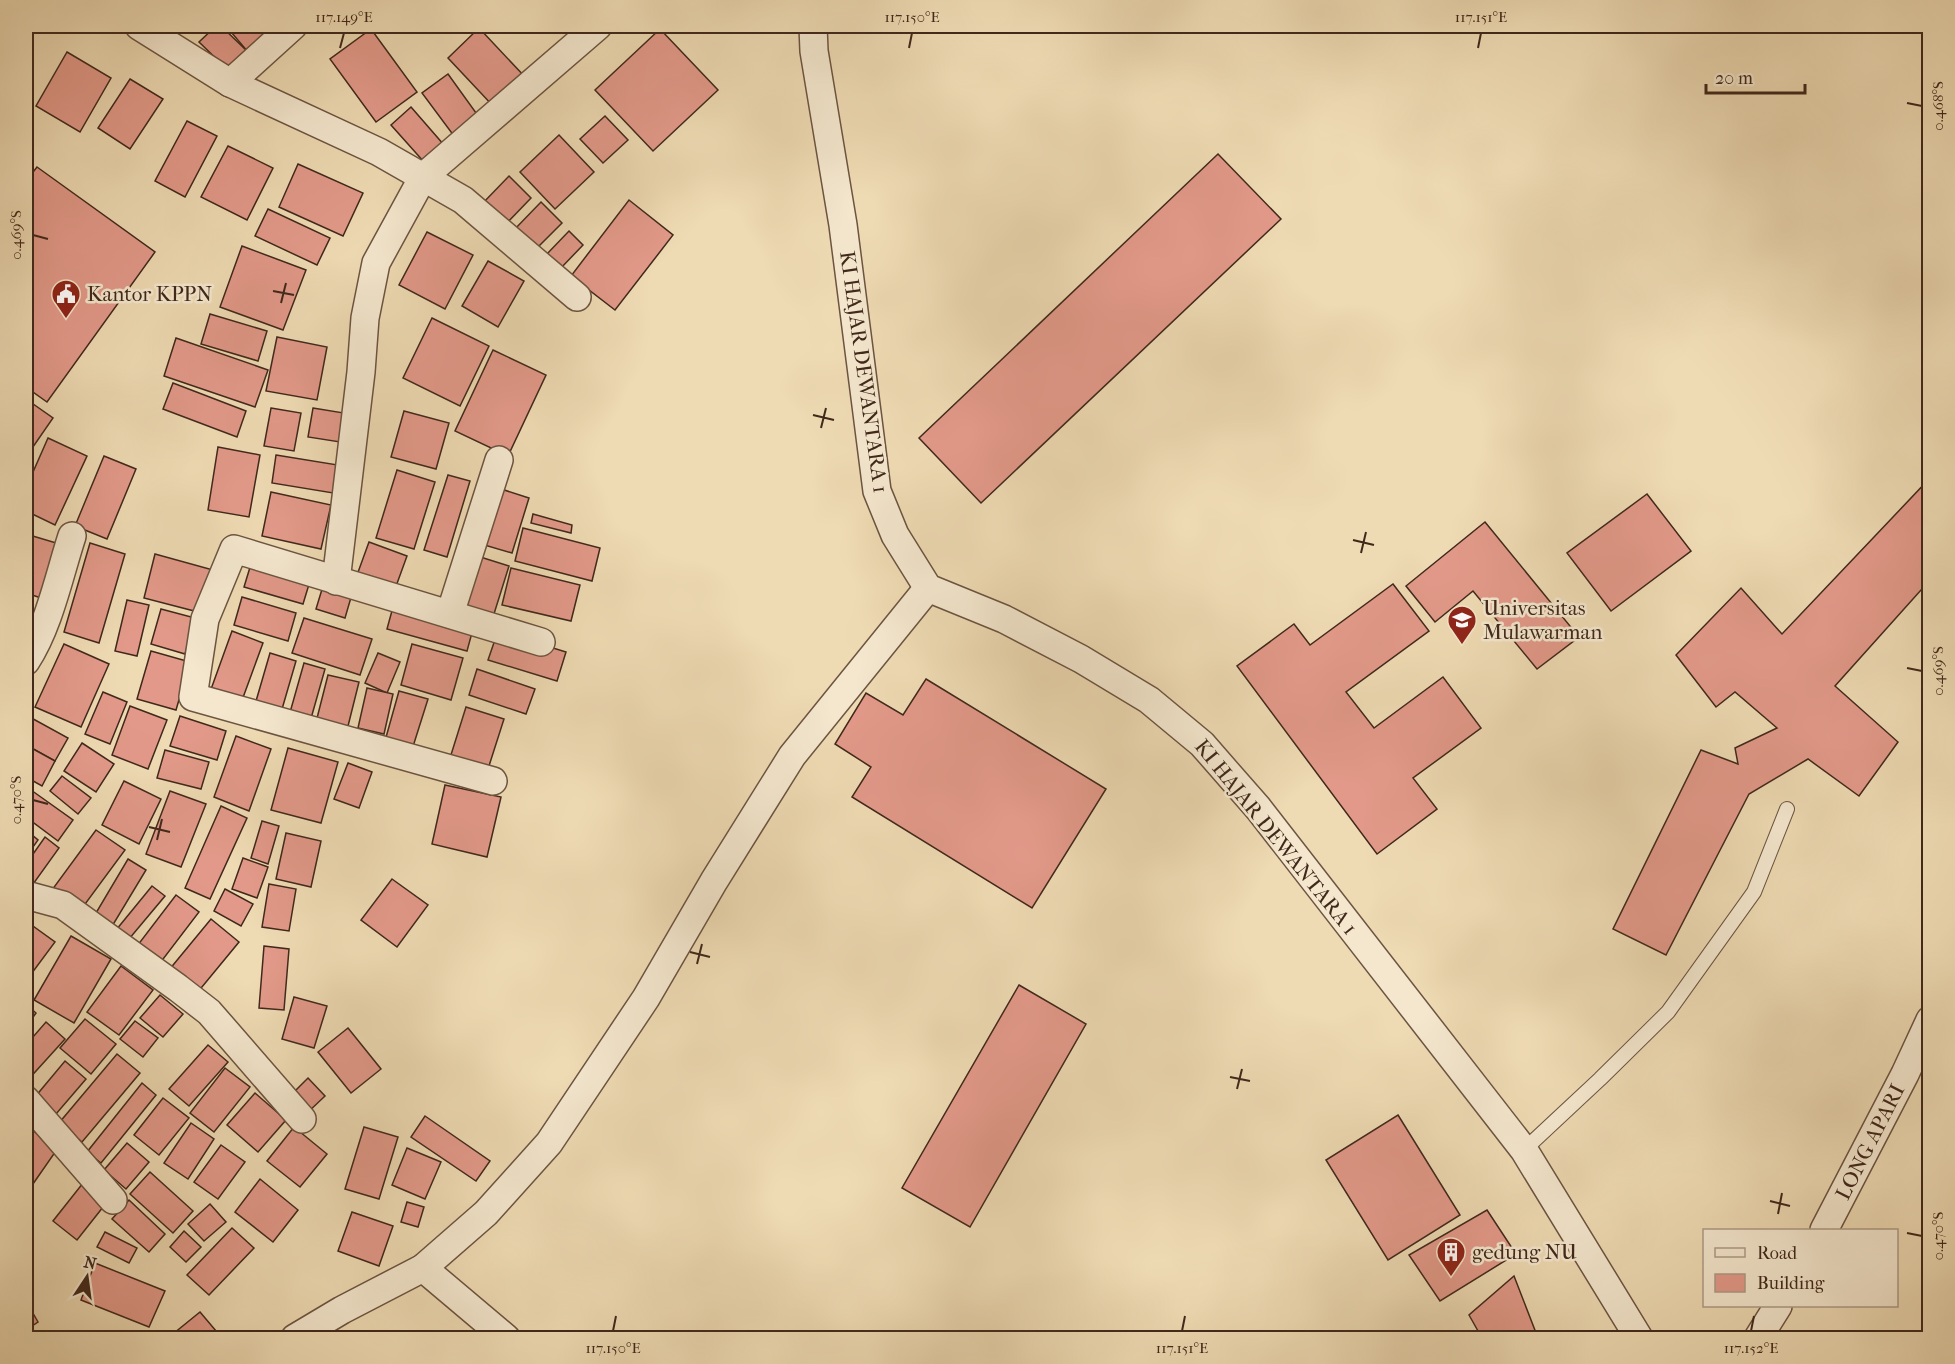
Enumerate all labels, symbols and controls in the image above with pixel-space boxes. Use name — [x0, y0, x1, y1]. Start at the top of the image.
text: 117.149°E — [315, 8, 373, 26]
text: 117.150°E — [884, 8, 940, 26]
text: 117.151°E — [1455, 8, 1507, 26]
scale bar — [1706, 57, 1805, 95]
text: 20 m — [1715, 68, 1753, 89]
text: 0.468°S — [1929, 81, 1947, 131]
text: 0.469°S — [7, 210, 25, 260]
street label: KI HAJAR DEWANTARA 1 — [835, 249, 893, 495]
public building icon: Kantor KPPN — [50, 278, 82, 320]
place label: Kantor KPPN — [87, 282, 212, 306]
place label: Universitas Mulawarman — [1483, 596, 1602, 644]
school or university icon: Universitas Mulawarman — [1446, 604, 1478, 646]
text: 0.469°S — [1929, 646, 1947, 696]
street label: KI HAJAR DEWANTARA 1 — [1190, 735, 1362, 939]
text: 0.470°S — [7, 775, 25, 824]
street label: LONG APARI — [1831, 1080, 1909, 1204]
text: 0.470°S — [1929, 1211, 1947, 1260]
legend — [1703, 1229, 1898, 1307]
building icon: gedung NU — [1435, 1236, 1467, 1278]
place label: gedung NU — [1472, 1240, 1578, 1264]
text: Road — [1757, 1243, 1797, 1264]
north arrow — [57, 1247, 117, 1307]
text: N — [82, 1252, 99, 1274]
text: Building — [1757, 1273, 1825, 1294]
text: 117.150°E — [585, 1339, 641, 1357]
text: 117.151°E — [1156, 1339, 1208, 1357]
text: 117.152°E — [1724, 1339, 1778, 1357]

